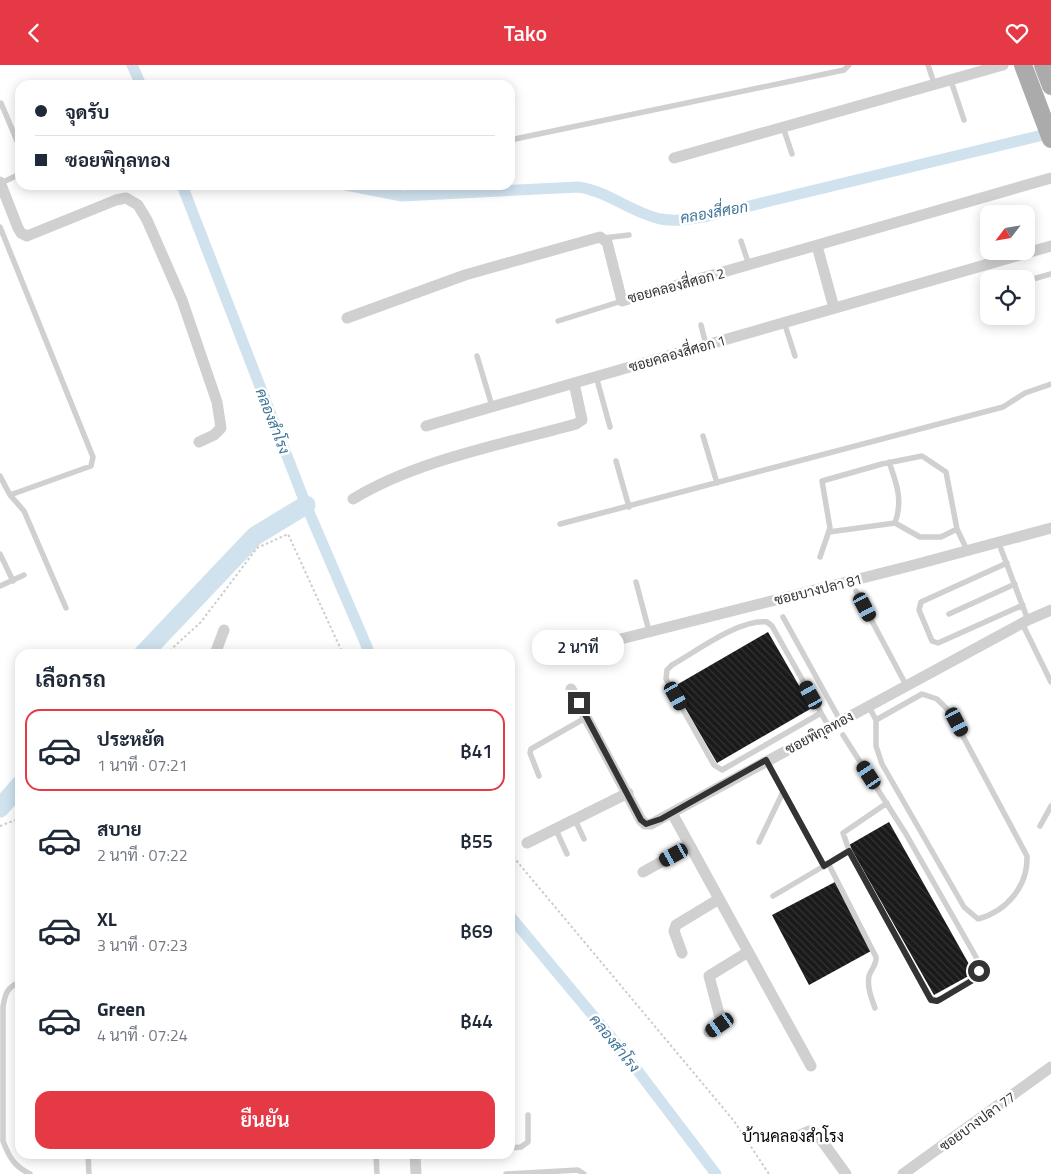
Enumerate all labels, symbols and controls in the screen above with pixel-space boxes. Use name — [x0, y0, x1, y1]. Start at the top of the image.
text: Tako — [504, 16, 547, 50]
icon: back — [20, 19, 48, 47]
icon: heart — [1003, 19, 1031, 47]
text: จุดรับ — [65, 97, 109, 126]
text: ซอยพิกุลทอง — [65, 145, 171, 174]
water label: คลองสี่ศอก — [678, 192, 750, 229]
north arrow — [980, 205, 1035, 260]
map controls — [980, 205, 1035, 325]
street label: ซอยคลองสี่ศอก 2 — [625, 261, 727, 308]
button: locate — [980, 270, 1035, 325]
street label: ซอยคลองสี่ศอก 1 — [626, 328, 728, 377]
water label: คลองสำโรง — [250, 385, 296, 458]
street label: ซอยบางปลา 81 — [772, 568, 864, 610]
car — [851, 590, 878, 624]
callout: 2 นาที — [533, 631, 625, 665]
text: 2 นาที — [557, 635, 599, 659]
text: เลือกรถ — [35, 662, 106, 696]
car — [797, 678, 824, 712]
car — [662, 679, 689, 713]
route end — [568, 692, 590, 714]
street label: ซอยพิกุลทอง — [781, 705, 857, 759]
car — [943, 705, 970, 739]
text: ประหยัด — [97, 724, 165, 753]
icon: car — [37, 728, 82, 773]
text: ฿41 — [460, 736, 493, 765]
text: 1 นาที · 07:21 — [97, 753, 188, 777]
car — [854, 758, 883, 792]
text: สบาย — [97, 814, 142, 843]
icon: car — [37, 818, 82, 863]
text: ฿55 — [460, 826, 493, 855]
car — [657, 841, 690, 869]
text: 2 นาที · 07:22 — [97, 843, 188, 867]
text: XL — [97, 904, 117, 933]
icon: car — [37, 908, 82, 953]
text: ฿69 — [460, 916, 493, 945]
text: 3 นาที · 07:23 — [97, 933, 188, 957]
route start — [968, 960, 990, 982]
text: Green — [97, 994, 146, 1023]
icon: car — [37, 998, 82, 1043]
text: ฿44 — [460, 1006, 493, 1035]
water label: คลองสำโรง — [584, 1009, 646, 1077]
car — [703, 1010, 736, 1040]
text: 4 นาที · 07:24 — [97, 1023, 188, 1047]
street label: ซอยบางปลา 77 — [934, 1086, 1020, 1156]
button: ยืนยัน — [35, 1091, 495, 1149]
district label: บ้านคลองสำโรง — [742, 1124, 844, 1148]

